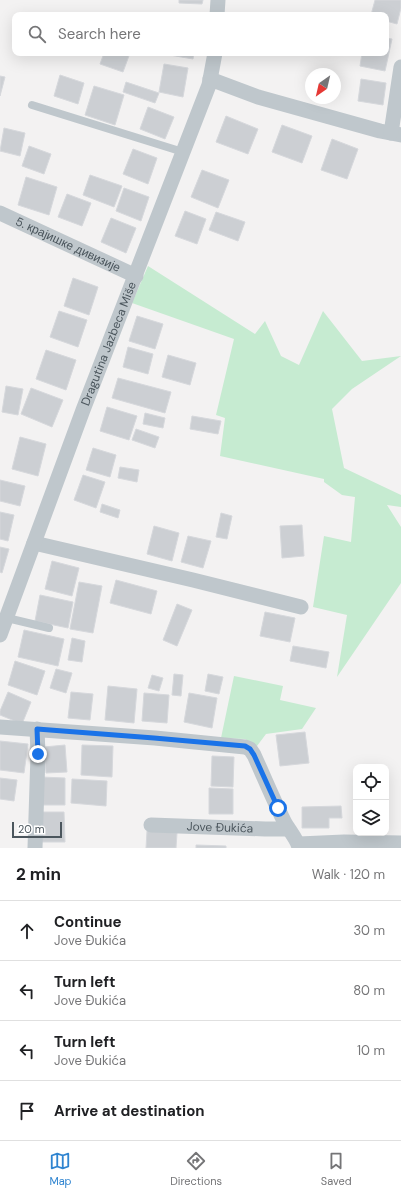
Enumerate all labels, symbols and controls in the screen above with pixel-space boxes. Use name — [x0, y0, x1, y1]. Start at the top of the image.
search box — [12, 12, 389, 56]
icon: search — [26, 23, 48, 45]
text: Search here — [58, 24, 141, 44]
north arrow — [305, 68, 341, 104]
street label: 5. крајишке дивизије — [13, 213, 124, 276]
street label: Dragutina Jazbeca Miše — [77, 279, 140, 408]
route end — [29, 745, 47, 763]
map controls — [353, 764, 389, 836]
button: locate — [353, 764, 389, 800]
route start — [269, 799, 287, 817]
button: layers — [353, 800, 389, 836]
street label: Jove Đukića — [186, 818, 254, 837]
scale bar — [12, 820, 62, 839]
text: 20 m — [18, 822, 44, 836]
text: 2 min — [16, 863, 61, 885]
text: Walk · 120 m — [312, 866, 385, 883]
text: Continue — [54, 912, 122, 932]
icon: ahead — [16, 920, 38, 942]
text: 30 m — [353, 922, 385, 939]
text: Jove Đukića — [54, 932, 126, 949]
text: Turn left — [54, 972, 115, 992]
icon: left — [16, 980, 38, 1002]
text: 80 m — [353, 982, 385, 999]
text: Jove Đukića — [54, 992, 126, 1009]
text: Turn left — [54, 1032, 115, 1052]
icon: left — [16, 1040, 38, 1062]
text: 10 m — [357, 1042, 385, 1059]
text: Jove Đukića — [54, 1052, 126, 1069]
icon: arrive — [16, 1100, 38, 1122]
text: Arrive at destination — [54, 1101, 205, 1121]
tab: Map — [49, 1150, 72, 1188]
tab: Directions — [170, 1150, 222, 1188]
tab: Saved — [321, 1150, 352, 1188]

